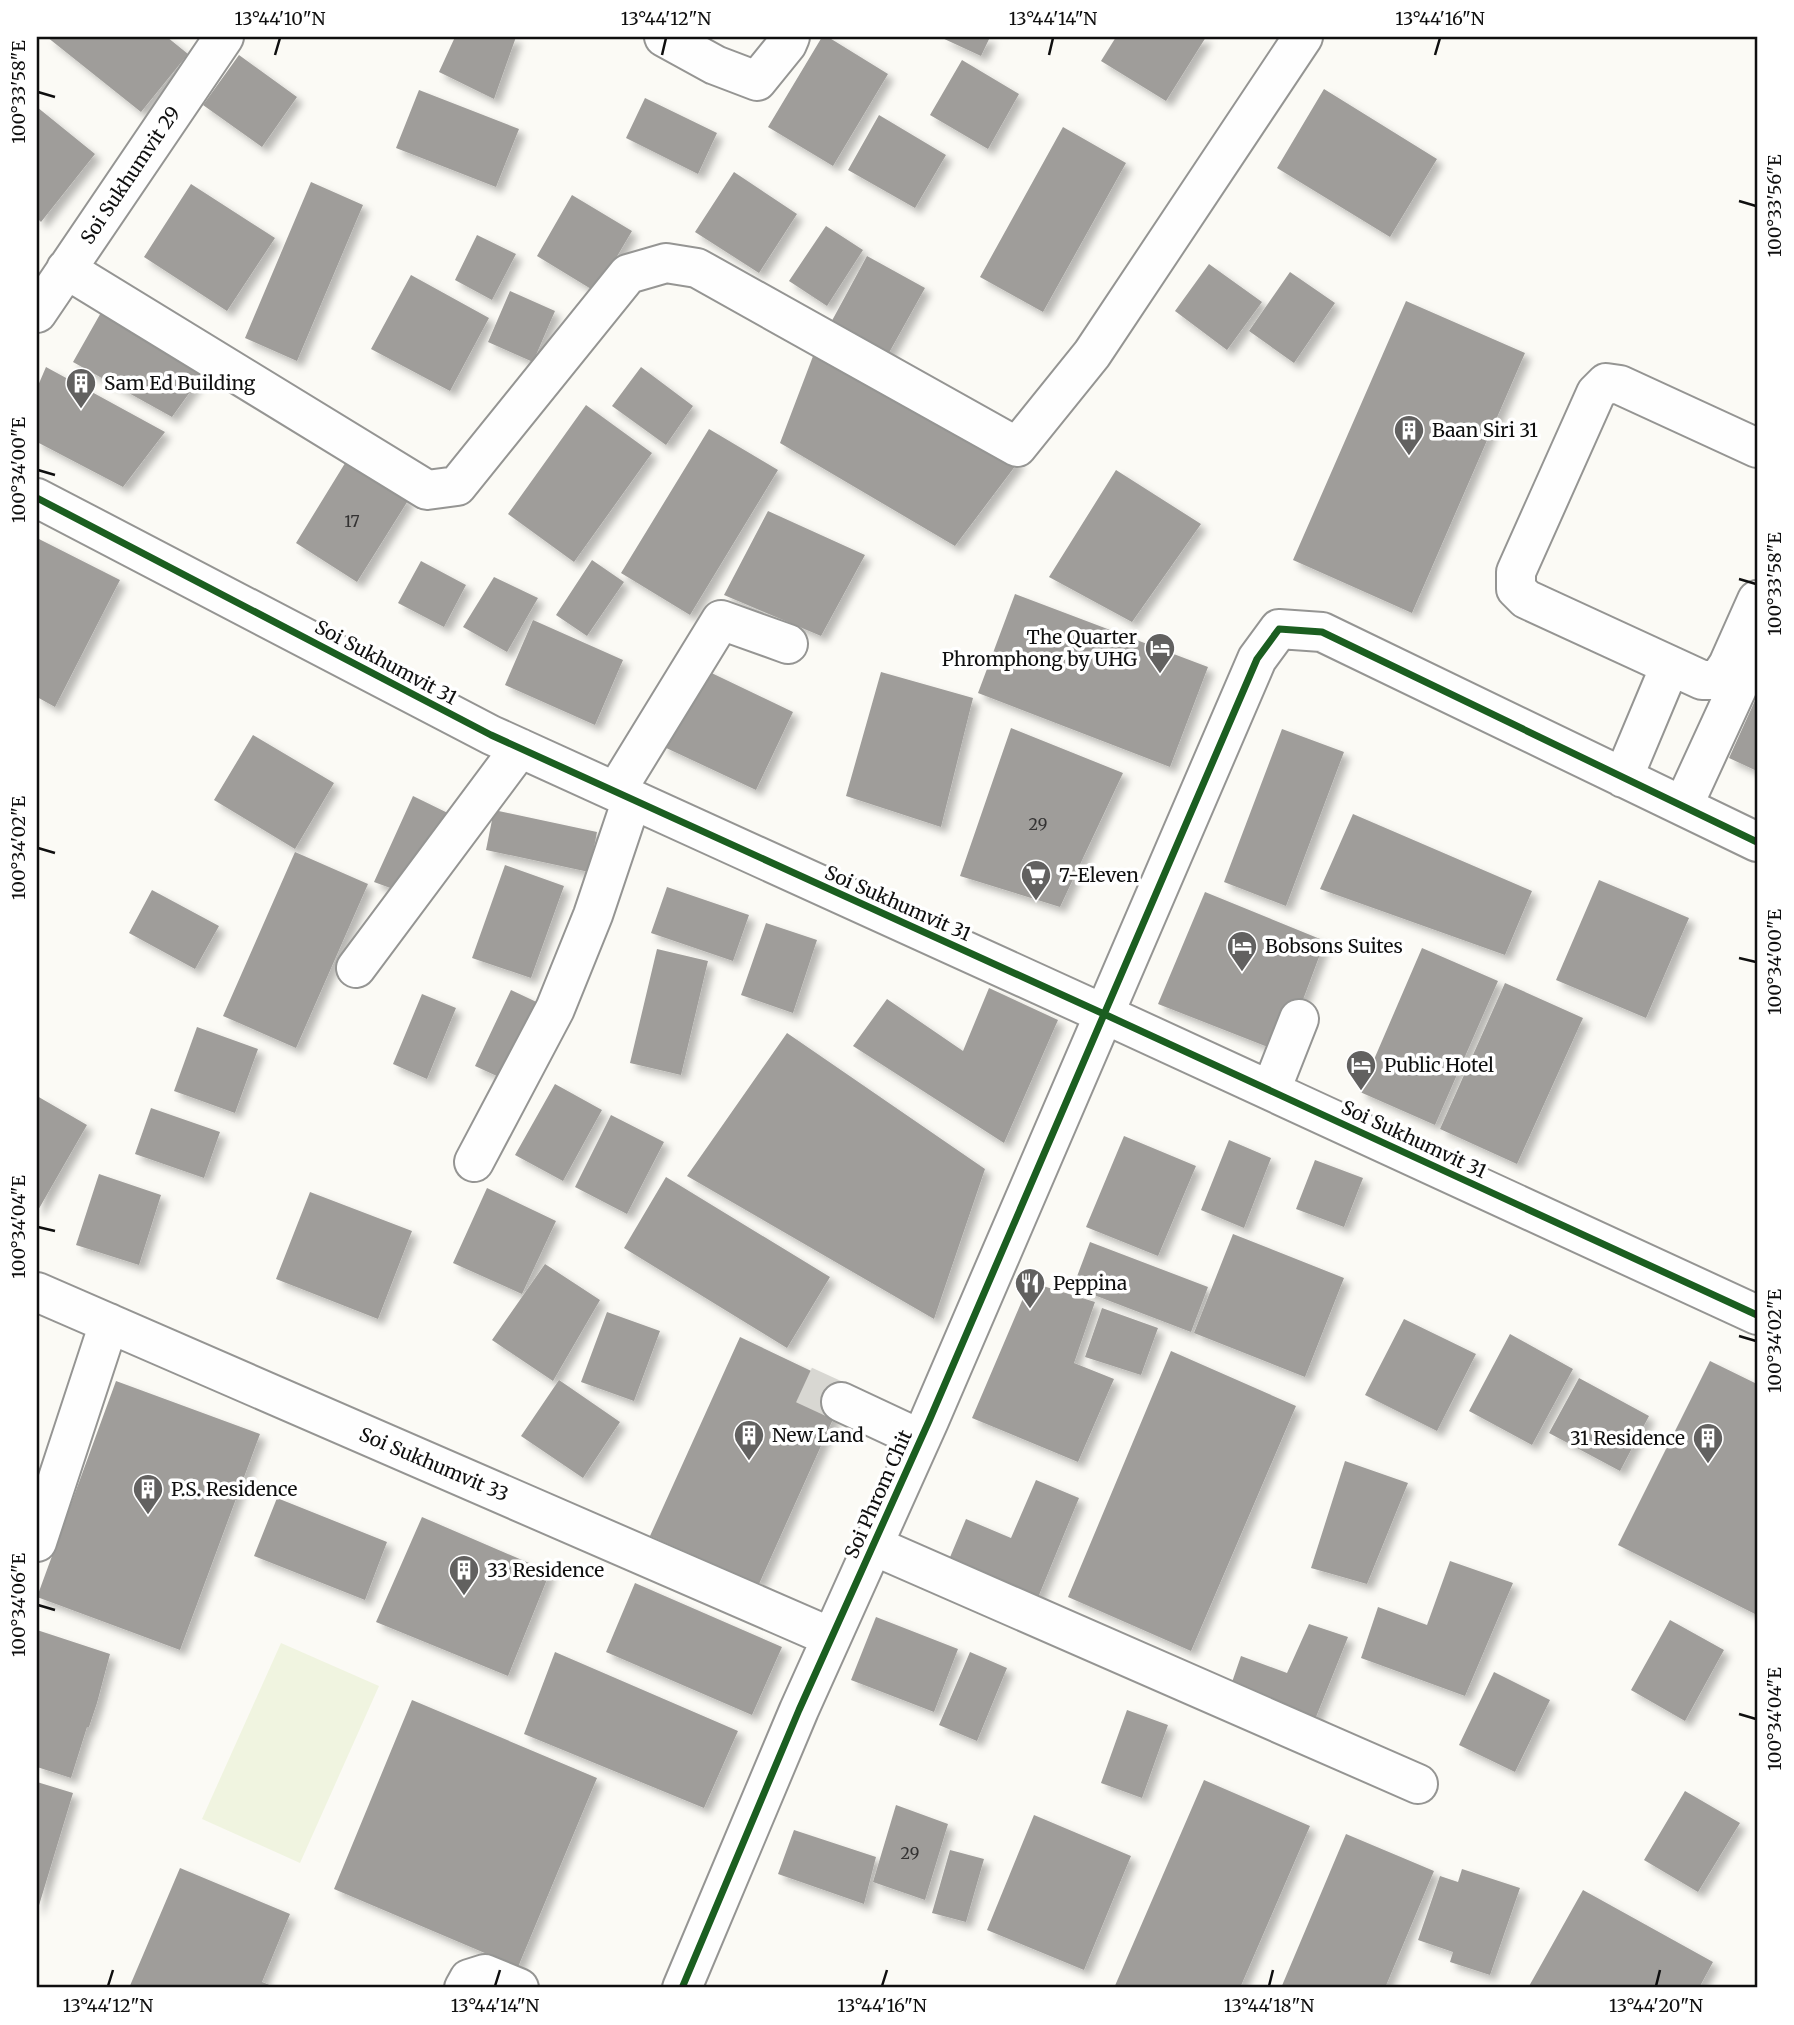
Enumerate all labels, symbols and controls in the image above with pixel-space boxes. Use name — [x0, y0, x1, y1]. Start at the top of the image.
text: 13°44'10"N — [235, 7, 326, 30]
text: 13°44'12"N — [621, 7, 711, 30]
text: 13°44'14"N — [1009, 7, 1097, 30]
text: 13°44'16"N — [1395, 7, 1485, 30]
text: 100°33'58"E — [7, 40, 30, 144]
street label: Soi Sukhumvit 29 — [75, 101, 185, 249]
text: 100°33'56"E — [1763, 154, 1786, 257]
building icon: Sam Ed Building — [64, 366, 98, 410]
place label: Sam Ed Building — [104, 371, 256, 395]
building icon: Baan Siri 31 — [1392, 413, 1426, 457]
text: 100°34'00"E — [7, 416, 30, 523]
place label: Baan Siri 31 — [1432, 418, 1538, 442]
house number: 17 — [344, 511, 360, 531]
text: 100°33'58"E — [1763, 532, 1786, 636]
street label: Soi Sukhumvit 31 — [311, 614, 462, 710]
place label: The Quarter Phromphong by UHG — [942, 625, 1137, 671]
hotel icon: The Quarter Phromphong by UHG — [1143, 631, 1177, 675]
text: 100°34'02"E — [7, 795, 30, 900]
house number: 29 — [1029, 814, 1047, 834]
supermarket icon: 7-Eleven — [1019, 858, 1053, 902]
street label: Soi Sukhumvit 31 — [821, 860, 975, 946]
place label: 7-Eleven — [1059, 863, 1139, 887]
text: 100°34'00"E — [1763, 908, 1786, 1015]
hotel icon: Bobsons Suites — [1225, 929, 1259, 973]
place label: Bobsons Suites — [1265, 934, 1403, 958]
hotel icon: Public Hotel — [1344, 1048, 1378, 1092]
place label: Public Hotel — [1384, 1053, 1494, 1077]
street label: Soi Sukhumvit 31 — [1338, 1095, 1491, 1183]
text: 100°34'04"E — [7, 1175, 30, 1279]
restaurant icon: Peppina — [1013, 1266, 1047, 1310]
place label: Peppina — [1053, 1271, 1127, 1295]
text: 100°34'02"E — [1763, 1288, 1786, 1393]
building icon: New Land — [732, 1418, 766, 1462]
building icon: 31 Residence — [1691, 1421, 1725, 1465]
street label: Soi Sukhumvit 33 — [356, 1422, 512, 1506]
place label: New Land — [772, 1423, 864, 1447]
street label: Soi Phrom Chit — [839, 1425, 917, 1562]
place label: 31 Residence — [1570, 1426, 1685, 1450]
building icon: P.S. Residence — [131, 1472, 165, 1516]
place label: P.S. Residence — [171, 1477, 298, 1501]
text: 100°34'06"E — [7, 1552, 30, 1657]
building icon: 33 Residence — [447, 1553, 481, 1597]
place label: 33 Residence — [487, 1558, 604, 1582]
text: 100°34'04"E — [1763, 1667, 1786, 1771]
house number: 29 — [901, 1843, 919, 1863]
text: 13°44'12"N — [63, 1994, 153, 2017]
text: 13°44'14"N — [451, 1994, 539, 2017]
text: 13°44'16"N — [837, 1994, 927, 2017]
text: 13°44'18"N — [1224, 1994, 1314, 2017]
text: 13°44'20"N — [1609, 1994, 1703, 2017]

